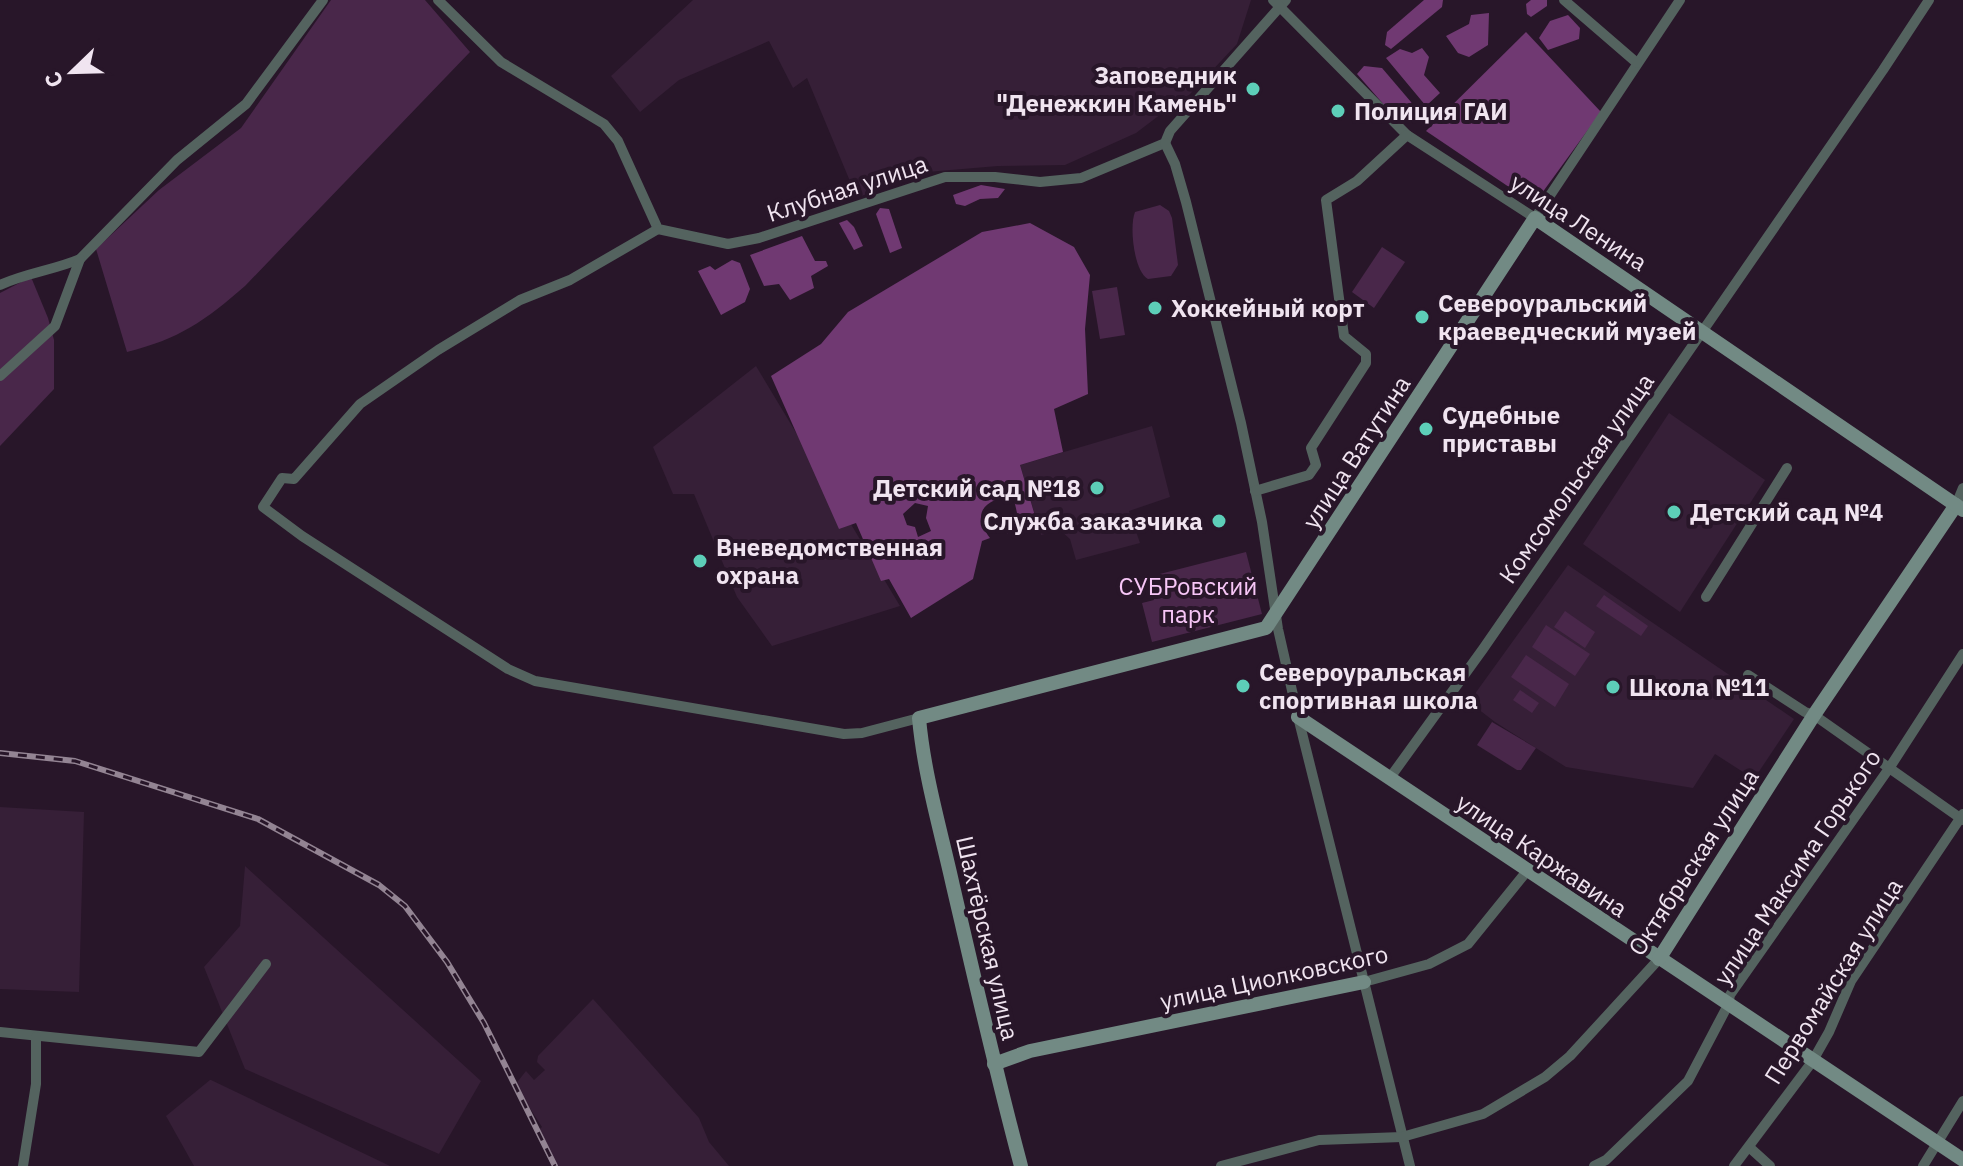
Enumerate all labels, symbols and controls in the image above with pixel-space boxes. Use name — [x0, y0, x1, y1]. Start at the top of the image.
north arrow — [32, 32, 112, 112]
place label: Заповедник "Денежкин Камень" — [996, 59, 1237, 119]
text: С — [37, 68, 69, 92]
marker: Заповедник "Денежкин Камень" — [1244, 80, 1262, 98]
place label: Полиция ГАИ — [1354, 95, 1508, 127]
marker: Полиция ГАИ — [1329, 102, 1347, 120]
street label: Клубная улица — [763, 147, 932, 229]
street label: улица Ленина — [1504, 166, 1654, 278]
place label: Североуральский краеведческий музей — [1438, 287, 1696, 347]
place label: Хоккейный корт — [1171, 292, 1365, 324]
marker: Хоккейный корт — [1146, 299, 1164, 317]
marker: Североуральский краеведческий музей — [1413, 308, 1431, 326]
street label: Комсомольская улица — [1491, 366, 1661, 589]
street label: улица Ватутина — [1295, 369, 1418, 535]
place label: Судебные приставы — [1442, 399, 1560, 459]
marker: Судебные приставы — [1417, 420, 1435, 438]
place label: Детский сад №18 — [873, 472, 1081, 504]
marker: Детский сад №18 — [1088, 479, 1106, 497]
place label: Детский сад №4 — [1690, 496, 1884, 528]
marker: Детский сад №4 — [1665, 503, 1683, 521]
place label: Служба заказчика — [983, 505, 1203, 537]
marker: Служба заказчика — [1210, 512, 1228, 530]
place label: Вневедомственная охрана — [716, 531, 943, 591]
marker: Вневедомственная охрана — [691, 552, 709, 570]
park label: СУБРовский парк — [1119, 570, 1257, 630]
place label: Североуральская спортивная школа — [1259, 656, 1478, 716]
place label: Школа №11 — [1629, 671, 1769, 703]
marker: Североуральская спортивная школа — [1234, 677, 1252, 695]
marker: Школа №11 — [1604, 678, 1622, 696]
street label: улица Максима Горького — [1706, 743, 1888, 991]
street label: Октябрьская улица — [1621, 762, 1766, 962]
street label: улица Каржавина — [1450, 786, 1634, 924]
street label: Шахтёрская улица — [949, 833, 1027, 1044]
street label: Первомайская улица — [1757, 872, 1909, 1090]
street label: улица Циолковского — [1157, 937, 1391, 1017]

